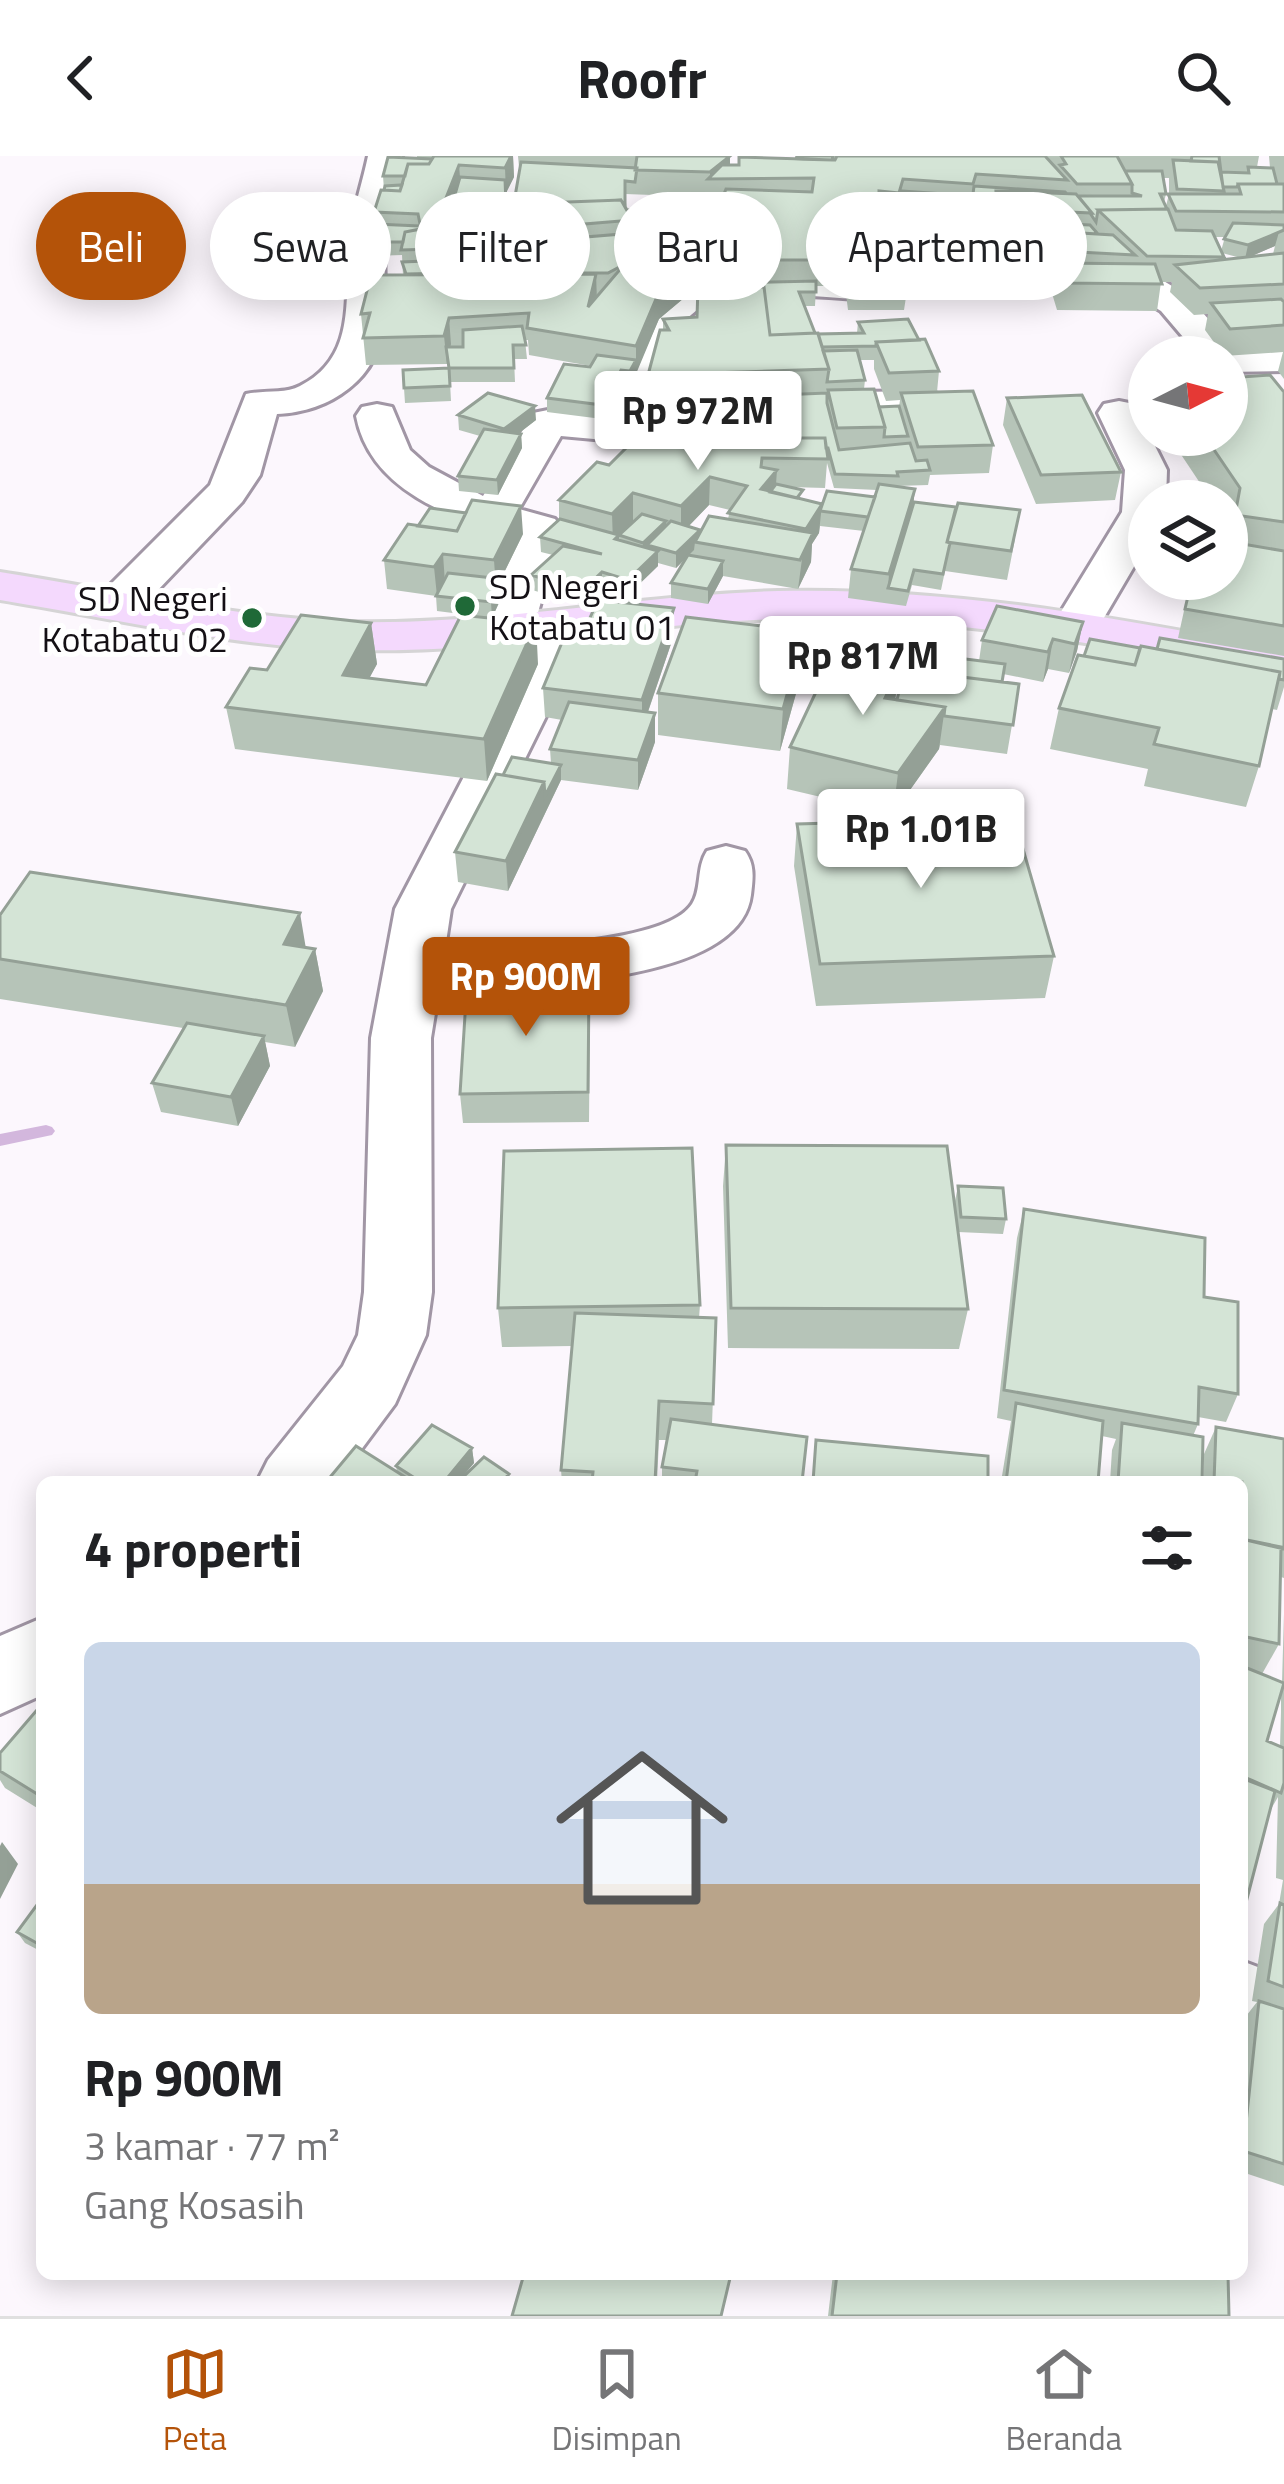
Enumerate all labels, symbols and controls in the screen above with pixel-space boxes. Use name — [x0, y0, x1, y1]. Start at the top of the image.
text: Roofr — [577, 37, 707, 119]
icon: back — [48, 45, 114, 111]
icon: search — [1170, 45, 1236, 111]
chip: Beli — [36, 192, 186, 300]
chip: Sewa — [210, 192, 391, 300]
chip: Filter — [415, 192, 590, 300]
chip: Baru — [614, 192, 782, 300]
chip: Apartemen — [806, 192, 1087, 300]
north arrow — [1128, 336, 1248, 456]
map controls — [1128, 336, 1248, 600]
pin: Rp 972M — [587, 371, 809, 473]
text: Rp 972M — [622, 380, 774, 439]
button: layers — [1128, 480, 1248, 600]
place label: SD Negeri Kotabatu 01 — [489, 558, 675, 654]
place label: SD Negeri Kotabatu 02 — [42, 570, 228, 666]
marker: SD Negeri Kotabatu 01 — [452, 593, 478, 619]
marker: SD Negeri Kotabatu 02 — [239, 605, 265, 631]
pin: Rp 817M — [752, 616, 974, 718]
text: Rp 817M — [787, 625, 939, 684]
pin: Rp 1.01B — [797, 789, 1045, 891]
text: Rp 1.01B — [844, 798, 998, 857]
pin: Rp 900M — [415, 937, 637, 1039]
text: Rp 900M — [450, 946, 602, 1005]
text: 4 properti — [84, 1509, 302, 1587]
icon: filters — [1134, 1515, 1200, 1581]
icon: home — [534, 1720, 750, 1936]
text: Rp 900M — [84, 2038, 284, 2116]
text: 3 kamar · 77 m² — [84, 2116, 340, 2175]
text: Gang Kosasih — [84, 2175, 305, 2234]
tab: Peta — [162, 2341, 228, 2463]
tab: Disimpan — [552, 2341, 682, 2463]
tab: Beranda — [1006, 2341, 1122, 2463]

